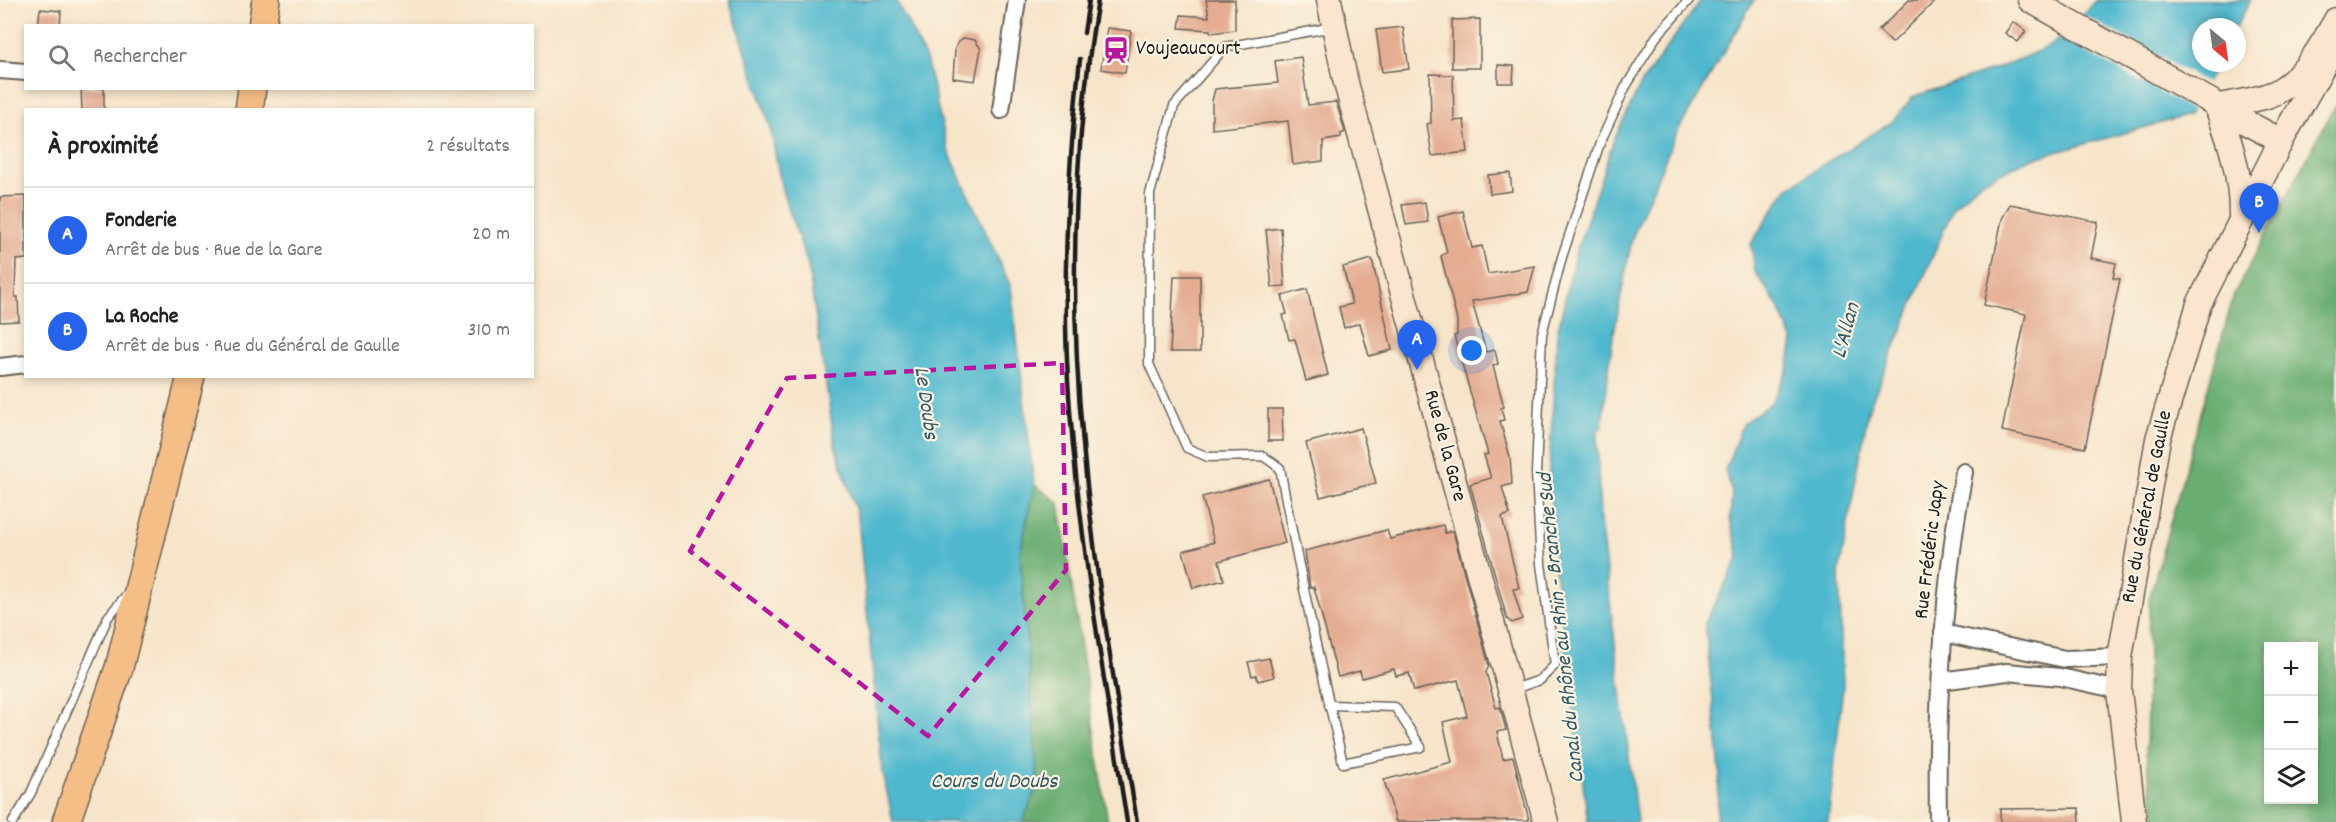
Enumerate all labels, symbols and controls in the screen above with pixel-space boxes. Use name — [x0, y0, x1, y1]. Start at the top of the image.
north arrow — [2192, 18, 2246, 72]
search box — [24, 24, 534, 90]
station icon: Voujeaucourt — [1101, 35, 1131, 65]
place label: Voujeaucourt — [1136, 35, 1241, 65]
icon: search — [45, 41, 78, 74]
text: Rechercher — [93, 42, 187, 73]
text: À proximité — [48, 129, 158, 166]
text: 2 résultats — [426, 133, 510, 161]
pin: B — [2240, 184, 2278, 233]
text: Fonderie — [105, 206, 177, 237]
text: A — [62, 221, 73, 249]
text: 20 m — [472, 221, 510, 249]
text: Arrêt de bus · Rue de la Gare — [105, 237, 322, 265]
water label: L'Allan — [1825, 299, 1869, 362]
text: La Roche — [105, 302, 178, 333]
text: B — [63, 317, 72, 345]
text: 310 m — [468, 317, 510, 345]
pin: A — [1398, 320, 1436, 370]
text: Arrêt de bus · Rue du Général de Gaulle — [105, 333, 400, 361]
your location — [1457, 336, 1486, 365]
water label: Le Doubs — [905, 365, 946, 442]
street label: Rue de la Gare — [1415, 387, 1473, 505]
street label: Rue du Général de Gaulle — [2115, 408, 2181, 606]
water label: Canal du Rhône au Rhin - Branche Sud — [1530, 469, 1594, 785]
street label: Rue Frédéric Japy — [1908, 479, 1954, 621]
map controls — [2264, 642, 2318, 804]
button: + — [2264, 642, 2318, 696]
button: − — [2264, 696, 2318, 750]
button: layers — [2264, 750, 2318, 804]
water label: Cours du Doubs — [931, 767, 1058, 798]

